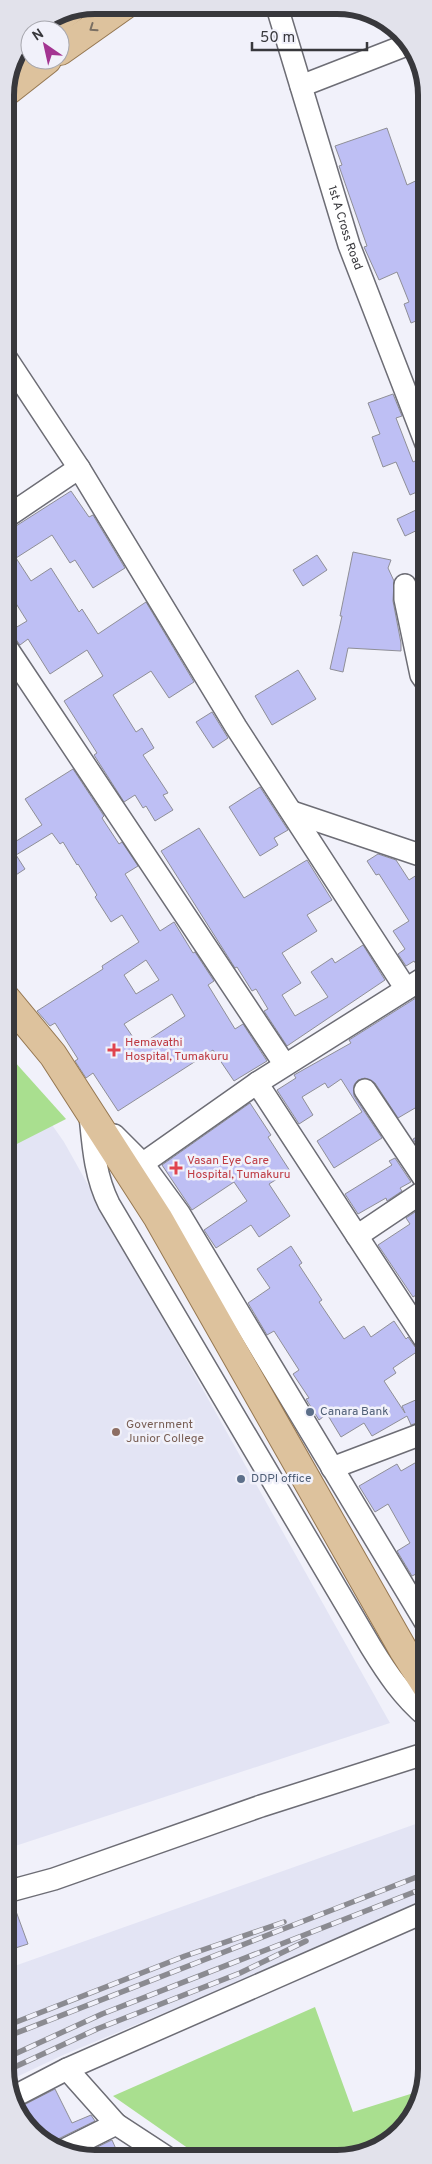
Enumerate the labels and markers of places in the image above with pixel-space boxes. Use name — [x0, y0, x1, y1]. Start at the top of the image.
place label: Hemavathi Hospital, Tumakuru — [125, 1035, 229, 1065]
marker: Hemavathi Hospital, Tumakuru — [107, 1043, 121, 1057]
place label: Vasan Eye Care Hospital, Tumakuru — [187, 1153, 291, 1183]
marker: Vasan Eye Care Hospital, Tumakuru — [169, 1161, 183, 1175]
place label: Canara Bank — [320, 1404, 389, 1420]
marker: Canara Bank — [304, 1406, 316, 1418]
place label: Government Junior College — [126, 1417, 204, 1447]
marker: Government Junior College — [110, 1426, 122, 1438]
place label: DDPI office — [251, 1471, 311, 1487]
marker: DDPI office — [235, 1473, 247, 1485]

